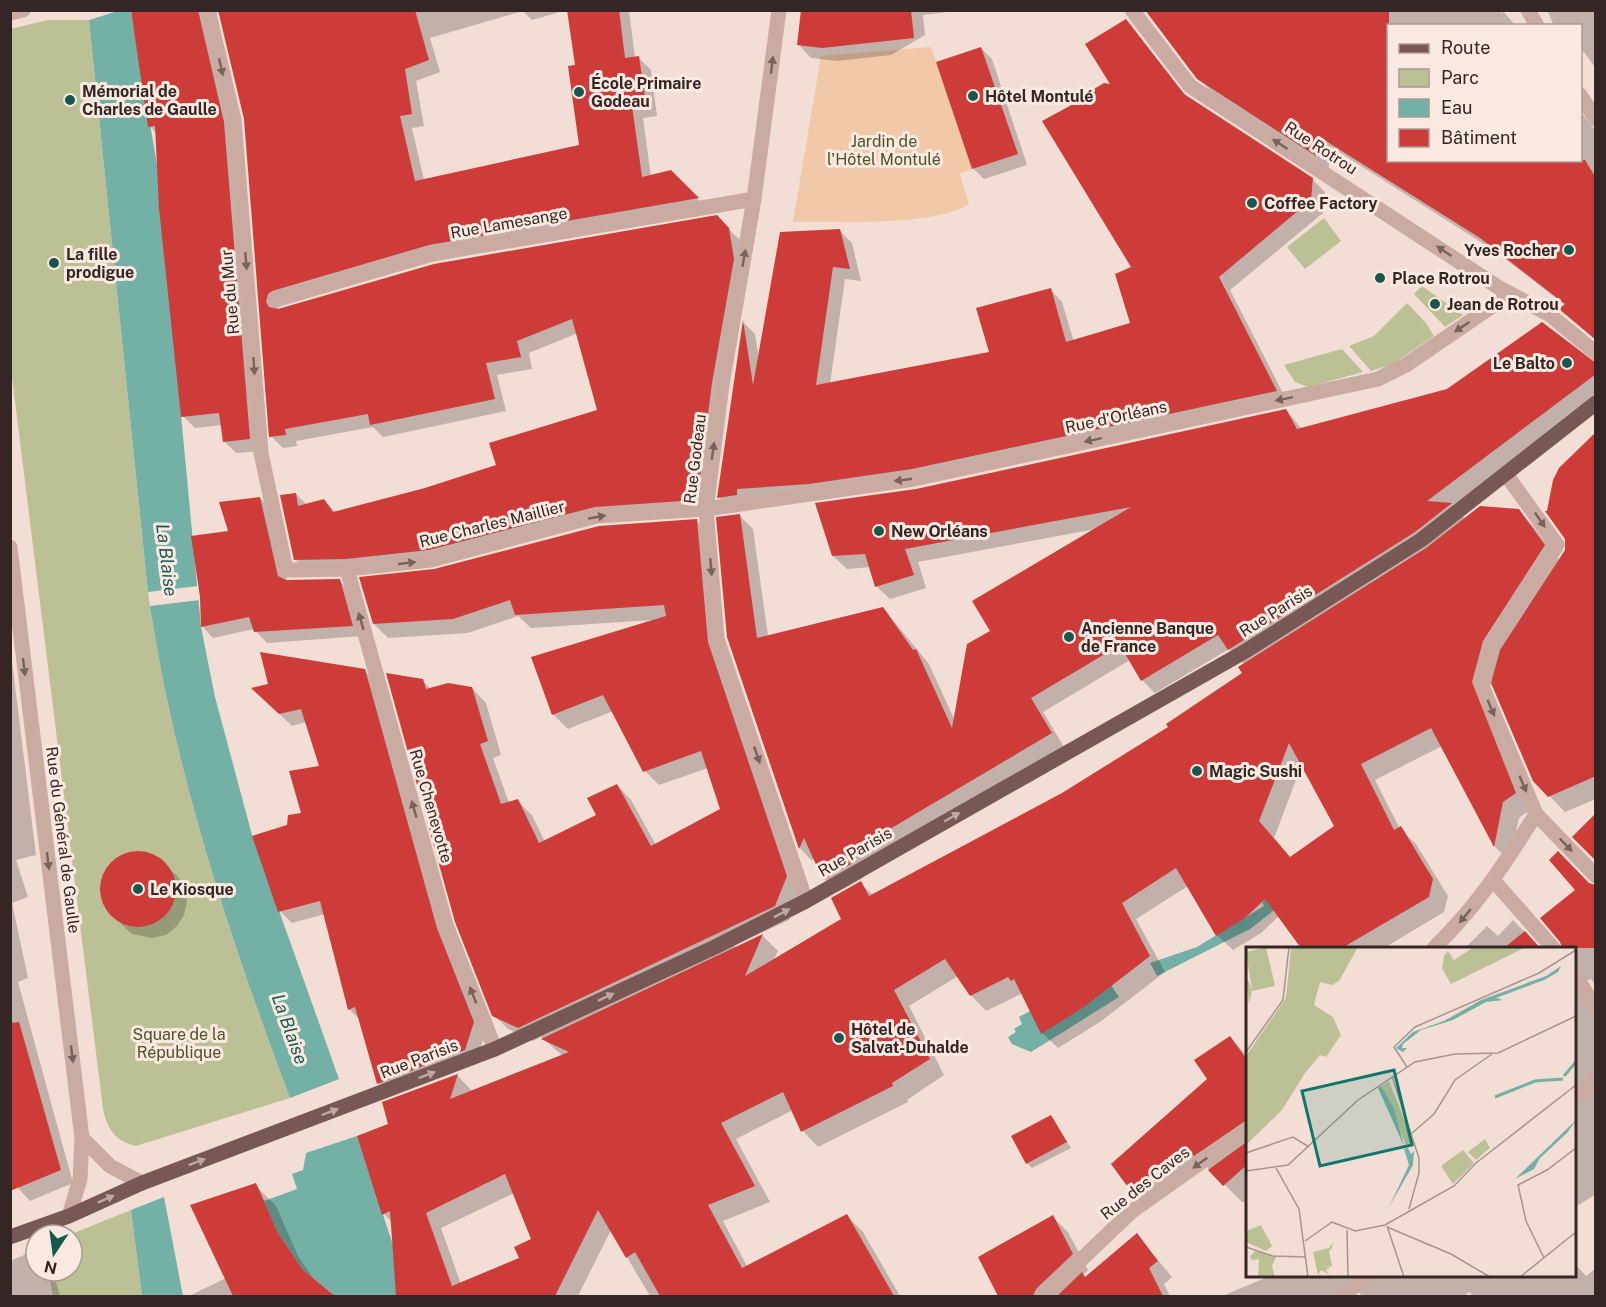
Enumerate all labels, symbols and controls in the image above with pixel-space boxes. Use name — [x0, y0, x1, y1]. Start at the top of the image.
legend — [1387, 24, 1582, 162]
text: Route — [1441, 37, 1490, 58]
one-way arrow — [767, 55, 776, 74]
one-way arrow — [217, 58, 227, 77]
text: Parc — [1441, 67, 1479, 88]
place label: École Primaire Godeau — [591, 73, 701, 111]
place label: Mémorial de Charles de Gaulle — [82, 82, 217, 119]
marker: École Primaire Godeau — [572, 85, 586, 99]
place label: Hôtel Montulé — [985, 87, 1094, 106]
marker: Hôtel Montulé — [966, 89, 980, 103]
marker: Mémorial de Charles de Gaulle — [63, 93, 77, 107]
text: Eau — [1441, 97, 1472, 118]
street label: Rue Rotrou — [1281, 118, 1361, 178]
text: Bâtiment — [1441, 127, 1517, 148]
park label: Jardin de l'Hôtel Montulé — [827, 132, 941, 169]
one-way arrow — [1272, 138, 1289, 149]
place label: Coffee Factory — [1264, 194, 1378, 213]
marker: Coffee Factory — [1245, 196, 1259, 210]
street label: Rue Lamesange — [449, 203, 569, 243]
place label: Yves Rocher — [1464, 241, 1557, 260]
marker: Yves Rocher — [1562, 243, 1576, 257]
place label: La fille prodigue — [66, 245, 134, 282]
one-way arrow — [1435, 245, 1452, 256]
one-way arrow — [740, 248, 749, 267]
street label: Rue du Mur — [217, 249, 243, 335]
one-way arrow — [241, 251, 251, 270]
marker: La fille prodigue — [47, 256, 61, 270]
place label: Place Rotrou — [1392, 269, 1490, 288]
marker: Place Rotrou — [1373, 271, 1387, 285]
place label: Jean de Rotrou — [1447, 295, 1559, 314]
marker: Jean de Rotrou — [1428, 297, 1442, 311]
one-way arrow — [1454, 321, 1470, 333]
place label: Le Balto — [1493, 354, 1555, 373]
one-way arrow — [250, 356, 259, 375]
marker: Le Balto — [1560, 356, 1574, 370]
one-way arrow — [1275, 395, 1293, 405]
street label: Rue d'Orléans — [1063, 397, 1169, 437]
street label: Rue Godeau — [680, 413, 710, 505]
one-way arrow — [1084, 436, 1103, 445]
one-way arrow — [709, 441, 718, 460]
one-way arrow — [893, 476, 912, 485]
street label: Rue Charles Maillier — [417, 497, 567, 551]
one-way arrow — [1534, 511, 1546, 527]
one-way arrow — [587, 513, 606, 522]
water label: La Blaise — [152, 522, 182, 598]
place label: New Orléans — [891, 522, 988, 541]
marker: New Orléans — [872, 524, 886, 538]
one-way arrow — [706, 557, 716, 576]
one-way arrow — [398, 558, 417, 568]
street label: Rue Parisis — [1236, 581, 1316, 641]
one-way arrow — [356, 612, 365, 630]
place label: Ancienne Banque de France — [1081, 619, 1214, 656]
marker: Ancienne Banque de France — [1062, 630, 1076, 644]
one-way arrow — [19, 658, 28, 677]
one-way arrow — [1486, 699, 1496, 717]
street label: Rue du Général de Gaulle — [42, 745, 84, 935]
one-way arrow — [752, 746, 762, 764]
street label: Rue Chenevotte — [406, 747, 456, 865]
place label: Magic Sushi — [1209, 762, 1302, 781]
marker: Magic Sushi — [1190, 764, 1204, 778]
one-way arrow — [1519, 775, 1528, 793]
one-way arrow — [408, 800, 418, 818]
one-way arrow — [944, 812, 961, 822]
street label: Rue Parisis — [815, 823, 895, 881]
one-way arrow — [1558, 837, 1572, 851]
one-way arrow — [43, 852, 52, 871]
place label: Le Kiosque — [150, 880, 234, 899]
marker: Le Kiosque — [131, 882, 145, 896]
one-way arrow — [774, 908, 791, 918]
one-way arrow — [1459, 908, 1472, 924]
inset map — [1246, 947, 1576, 1277]
one-way arrow — [468, 985, 478, 1003]
water label: La Blaise — [268, 991, 312, 1067]
one-way arrow — [598, 993, 615, 1002]
place label: Hôtel de Salvat-Duhalde — [851, 1020, 969, 1057]
park label: Square de la République — [132, 1025, 226, 1062]
marker: Hôtel de Salvat-Duhalde — [832, 1031, 846, 1045]
street label: Rue Parisis — [377, 1035, 461, 1083]
one-way arrow — [67, 1045, 76, 1064]
one-way arrow — [419, 1069, 437, 1079]
one-way arrow — [321, 1107, 339, 1117]
street label: Rue des Caves — [1097, 1142, 1193, 1224]
one-way arrow — [188, 1157, 206, 1167]
one-way arrow — [1192, 1157, 1208, 1169]
one-way arrow — [97, 1195, 114, 1204]
north arrow — [24, 1223, 84, 1283]
text: N — [43, 1256, 59, 1278]

